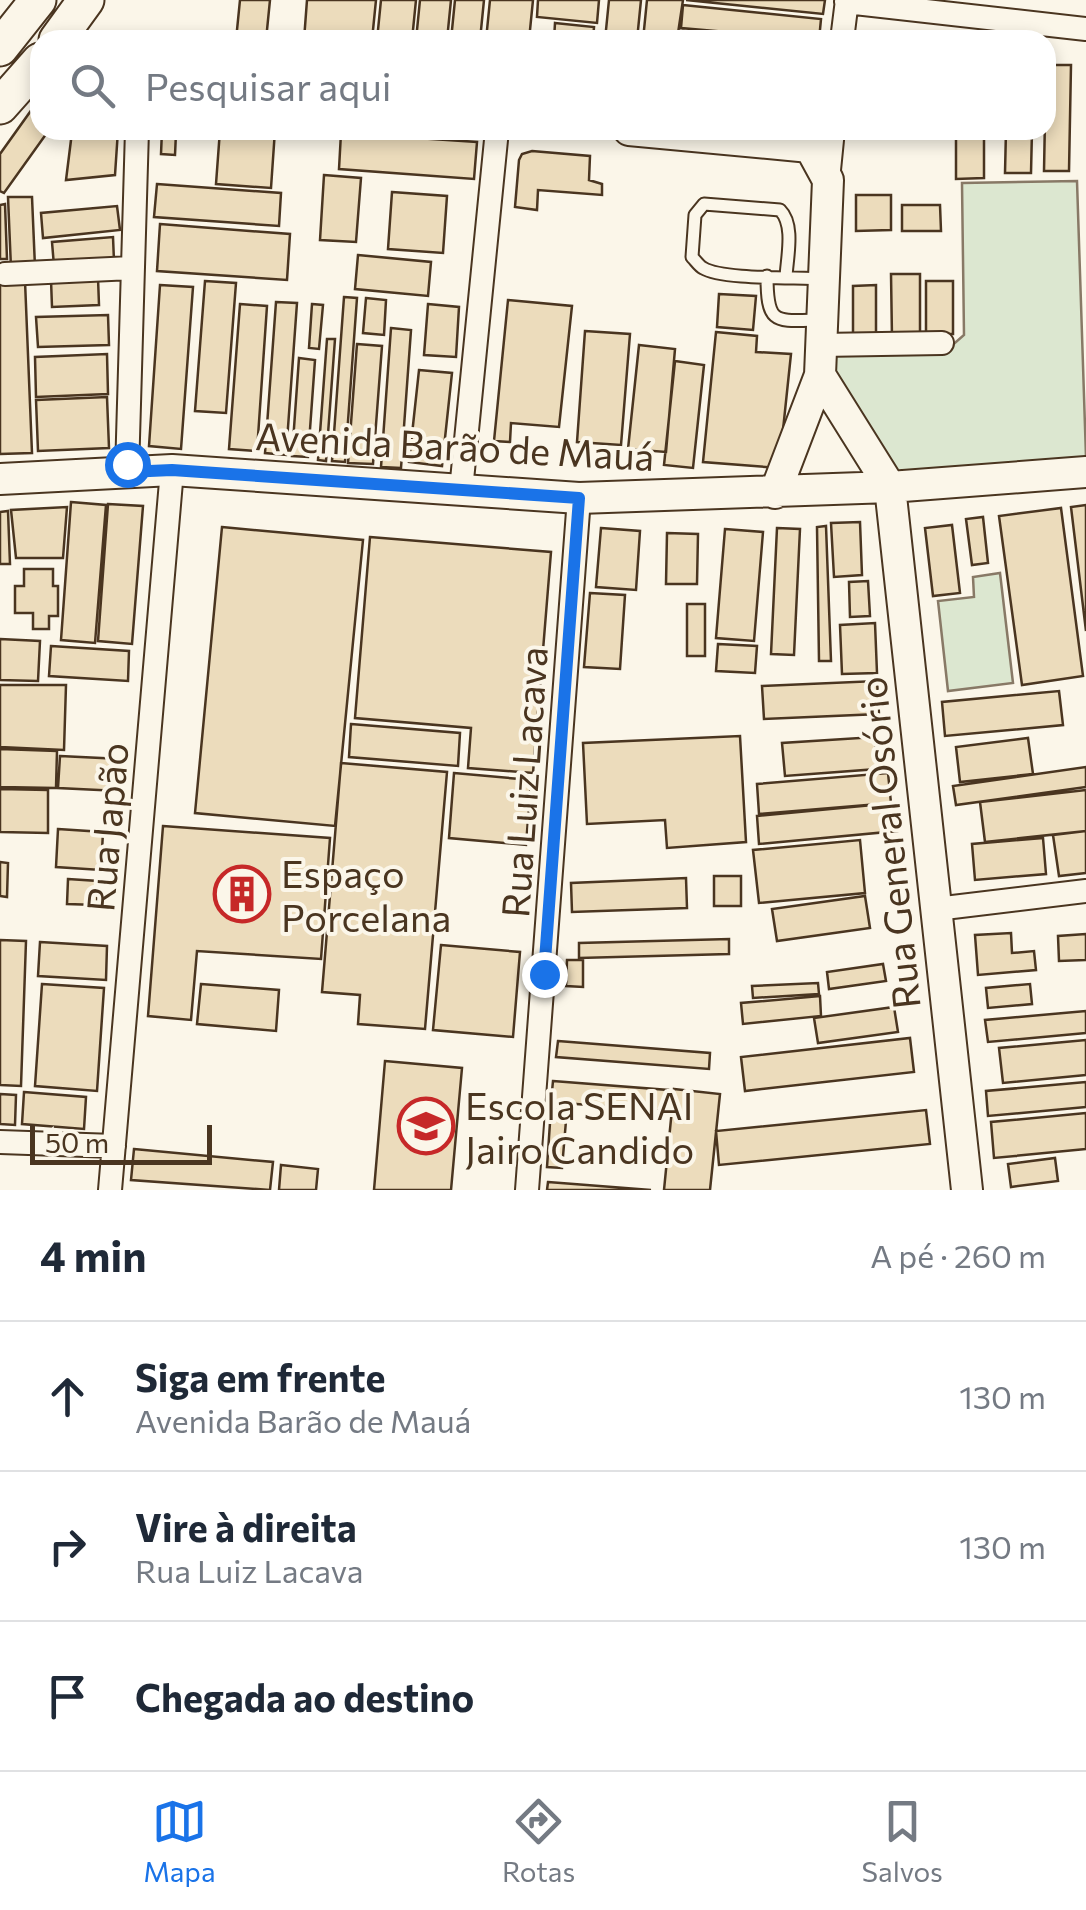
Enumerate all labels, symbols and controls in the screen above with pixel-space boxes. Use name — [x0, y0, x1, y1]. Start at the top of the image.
search box — [30, 30, 1056, 140]
icon: search — [65, 58, 120, 113]
text: Pesquisar aqui — [145, 62, 391, 109]
street label: Avenida Barão de Mauá — [254, 411, 656, 479]
route start — [105, 442, 151, 488]
street label: Rua Luiz Lacava — [490, 645, 556, 919]
street label: Rua General Osório — [847, 675, 929, 1011]
street label: Rua Japão — [75, 741, 137, 913]
place label: Espaço Porcelana — [281, 849, 451, 940]
building icon: Espaço Porcelana — [212, 864, 272, 924]
route end — [522, 952, 568, 998]
place label: Escola SENAI Jairo Candido — [465, 1081, 694, 1172]
school or university icon: Escola SENAI Jairo Candido — [396, 1096, 456, 1156]
scale bar — [30, 1120, 212, 1164]
text: 50 m — [45, 1125, 109, 1159]
text: 4 min — [40, 1229, 146, 1281]
text: A pé · 260 m — [870, 1235, 1046, 1275]
text: Siga em frente — [135, 1353, 385, 1400]
icon: ahead — [40, 1369, 95, 1424]
text: 130 m — [959, 1376, 1046, 1416]
text: Avenida Barão de Mauá — [135, 1400, 471, 1440]
text: Vire à direita — [135, 1503, 357, 1550]
icon: right — [40, 1519, 95, 1574]
text: 130 m — [959, 1526, 1046, 1566]
text: Rua Luiz Lacava — [135, 1550, 364, 1590]
icon: arrive — [40, 1669, 95, 1724]
text: Chegada ao destino — [135, 1673, 474, 1720]
tab: Mapa — [143, 1794, 216, 1888]
tab: Rotas — [502, 1794, 575, 1888]
tab: Salvos — [862, 1794, 943, 1888]

